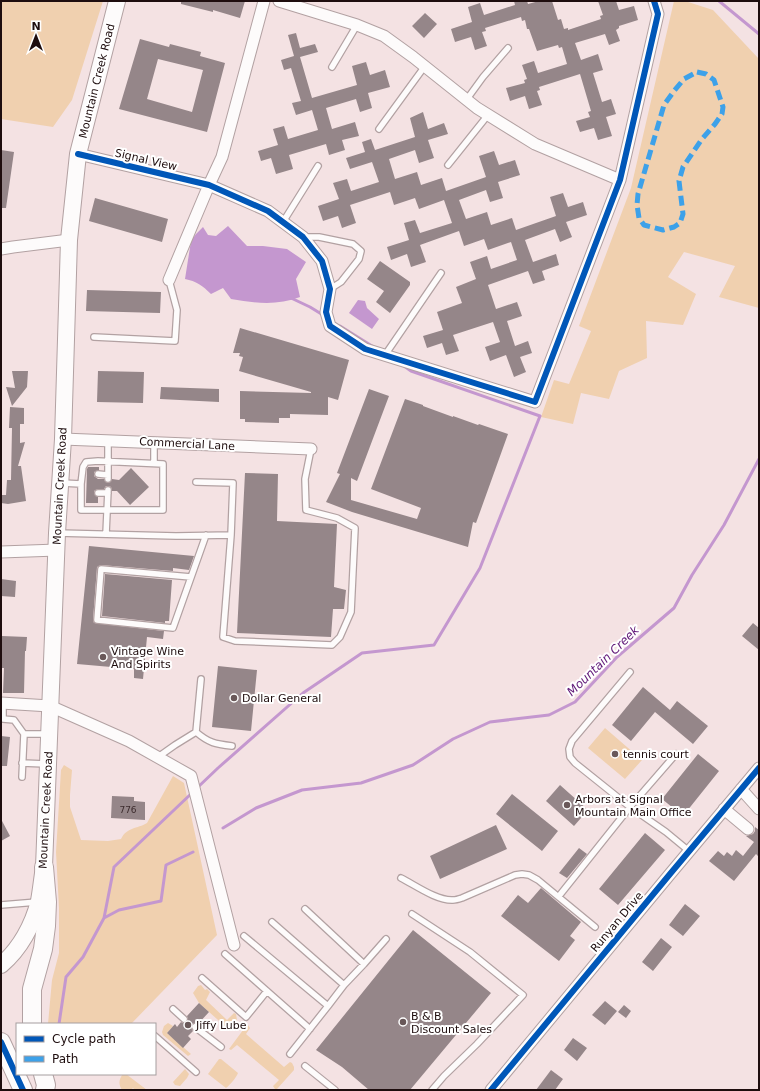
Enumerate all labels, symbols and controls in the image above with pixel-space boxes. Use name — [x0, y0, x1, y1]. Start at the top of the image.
north arrow — [16, 16, 56, 56]
text: N — [31, 20, 41, 33]
street label: Mountain Creek Road — [76, 22, 118, 140]
street label: Signal View — [114, 147, 178, 173]
street label: Mountain Creek Road — [50, 427, 70, 545]
street label: Commercial Lane — [139, 435, 235, 453]
water label: Mountain Creek — [564, 622, 643, 699]
place label: Vintage Wine And Spirits — [111, 645, 184, 671]
marker: Vintage Wine And Spirits — [98, 652, 108, 662]
place label: Dollar General — [242, 692, 321, 705]
marker: Dollar General — [229, 693, 239, 703]
place label: tennis court — [623, 748, 690, 761]
marker: tennis court — [610, 749, 620, 759]
street label: Mountain Creek Road — [36, 751, 56, 869]
place label: Arbors at Signal Mountain Main Office — [575, 793, 692, 819]
marker: Arbors at Signal Mountain Main Office — [562, 800, 572, 810]
house number: 776 — [119, 805, 137, 815]
street label: Runyan Drive — [588, 889, 646, 955]
place label: B & B Discount Sales — [411, 1010, 492, 1036]
marker: B & B Discount Sales — [398, 1017, 408, 1027]
place label: Jiffy Lube — [195, 1019, 247, 1032]
marker: Jiffy Lube — [183, 1020, 193, 1030]
legend — [16, 1023, 156, 1075]
text: Cycle path — [52, 1032, 116, 1046]
text: Path — [52, 1052, 78, 1066]

